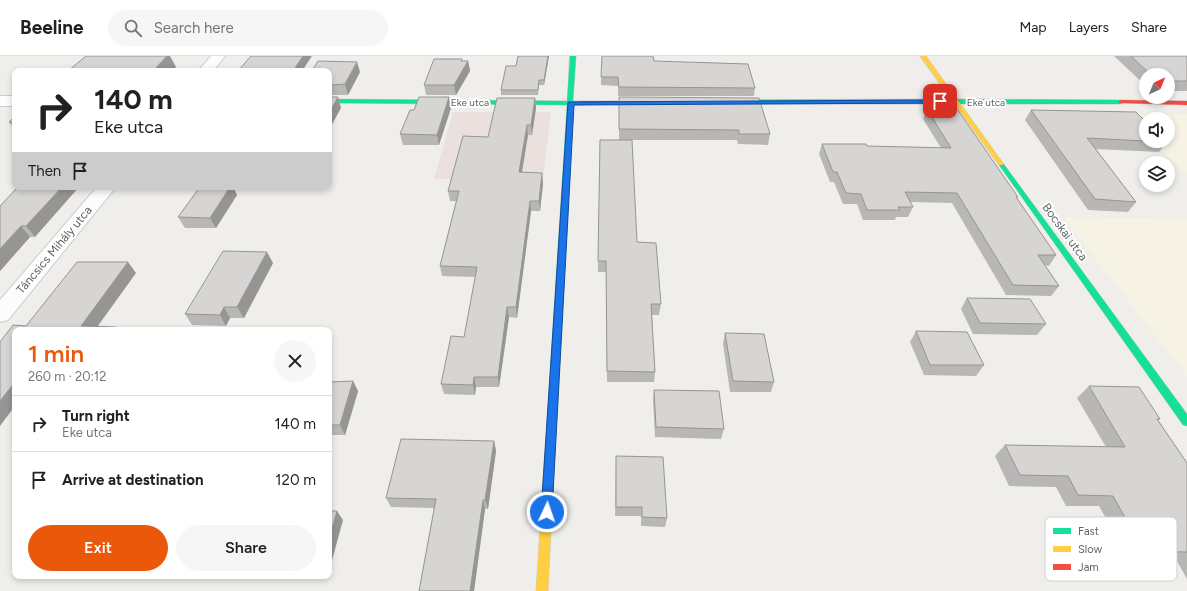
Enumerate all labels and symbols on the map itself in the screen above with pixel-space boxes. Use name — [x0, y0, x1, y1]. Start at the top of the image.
north arrow — [1139, 68, 1175, 104]
pin — [923, 84, 957, 118]
street label: Eke utca — [451, 96, 489, 109]
street label: Eke utca — [967, 96, 1005, 109]
street label: Bocskai utca — [1039, 200, 1091, 264]
street label: Táncsics Mihály utca — [13, 203, 95, 297]
position arrow — [526, 491, 568, 533]
legend — [1045, 517, 1177, 581]
text: Fast — [1078, 525, 1099, 538]
text: Slow — [1078, 543, 1102, 556]
text: Jam — [1078, 561, 1099, 574]

